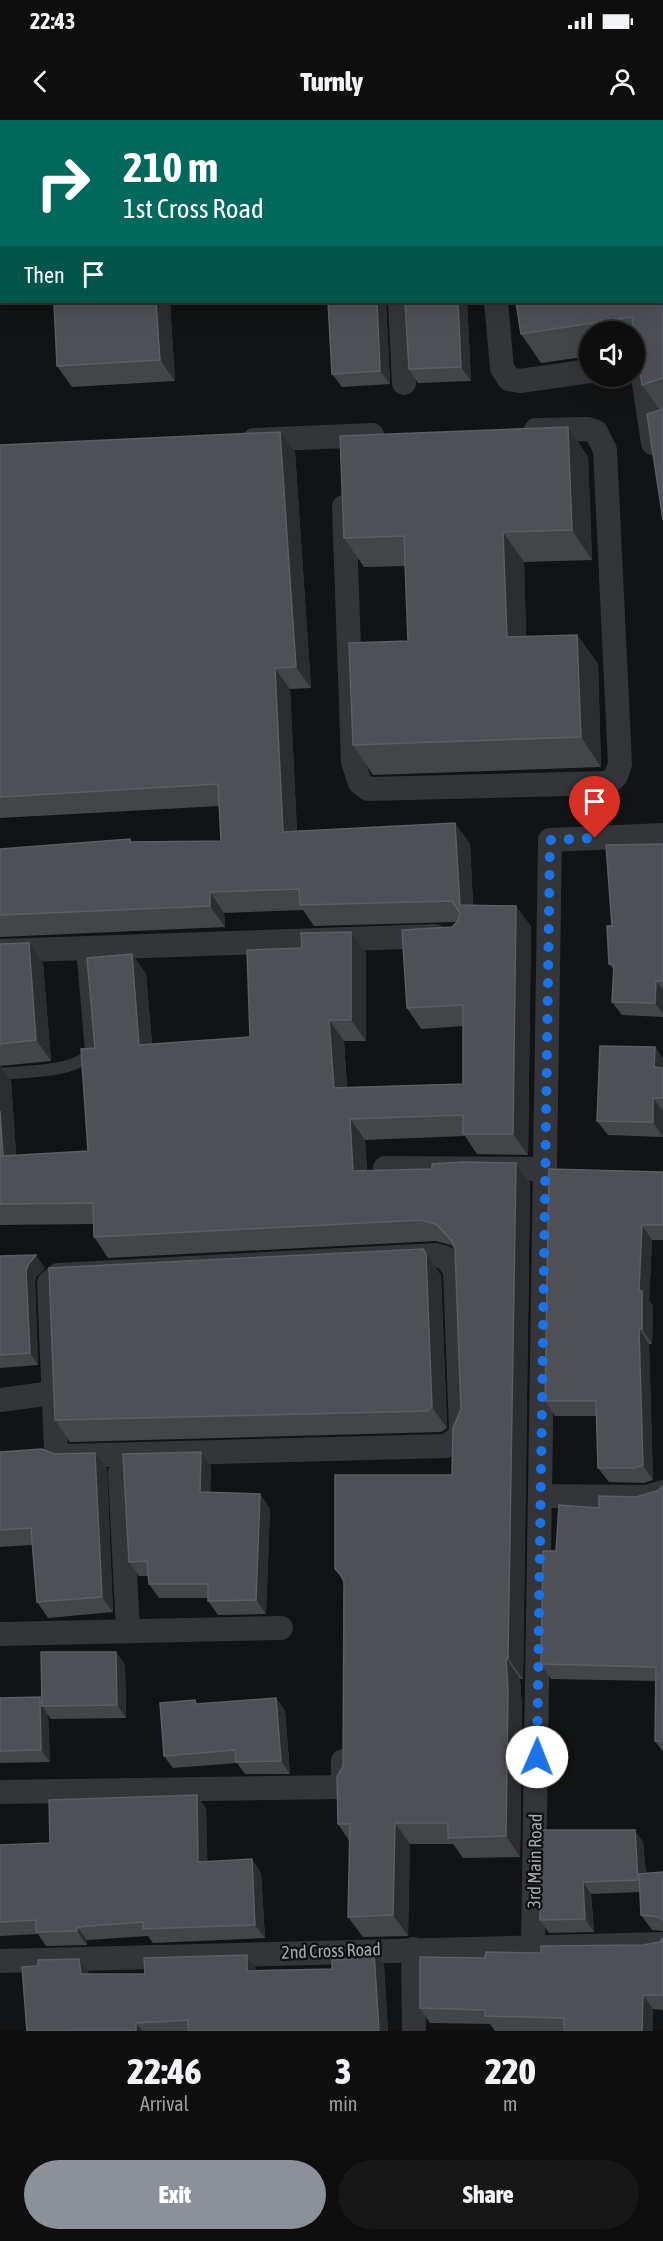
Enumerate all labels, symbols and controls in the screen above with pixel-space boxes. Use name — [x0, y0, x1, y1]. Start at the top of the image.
text: 22:43 — [30, 8, 75, 34]
icon: back — [24, 65, 57, 98]
icon: person — [606, 65, 639, 98]
text: Turnly — [300, 66, 363, 97]
text: 210 m — [123, 143, 218, 191]
icon: right — [24, 144, 102, 222]
text: 1st Cross Road — [123, 193, 264, 224]
icon: arrive — [77, 258, 110, 291]
text: Then — [24, 262, 65, 288]
map controls — [579, 321, 645, 387]
button: sound — [579, 321, 645, 387]
pin — [569, 776, 620, 838]
icon: arrive — [578, 785, 611, 818]
position arrow — [505, 1725, 569, 1789]
street label: 3rd Main Road — [523, 1813, 546, 1909]
street label: 2nd Cross Road — [281, 1938, 381, 1963]
text: 22:46 — [127, 2050, 201, 2092]
text: 3 — [335, 2050, 352, 2092]
text: 220 — [485, 2050, 536, 2092]
text: Arrival — [140, 2092, 189, 2115]
text: min — [329, 2092, 358, 2115]
text: m — [503, 2092, 517, 2115]
button: Exit — [24, 2160, 326, 2229]
button: Share — [338, 2160, 639, 2229]

